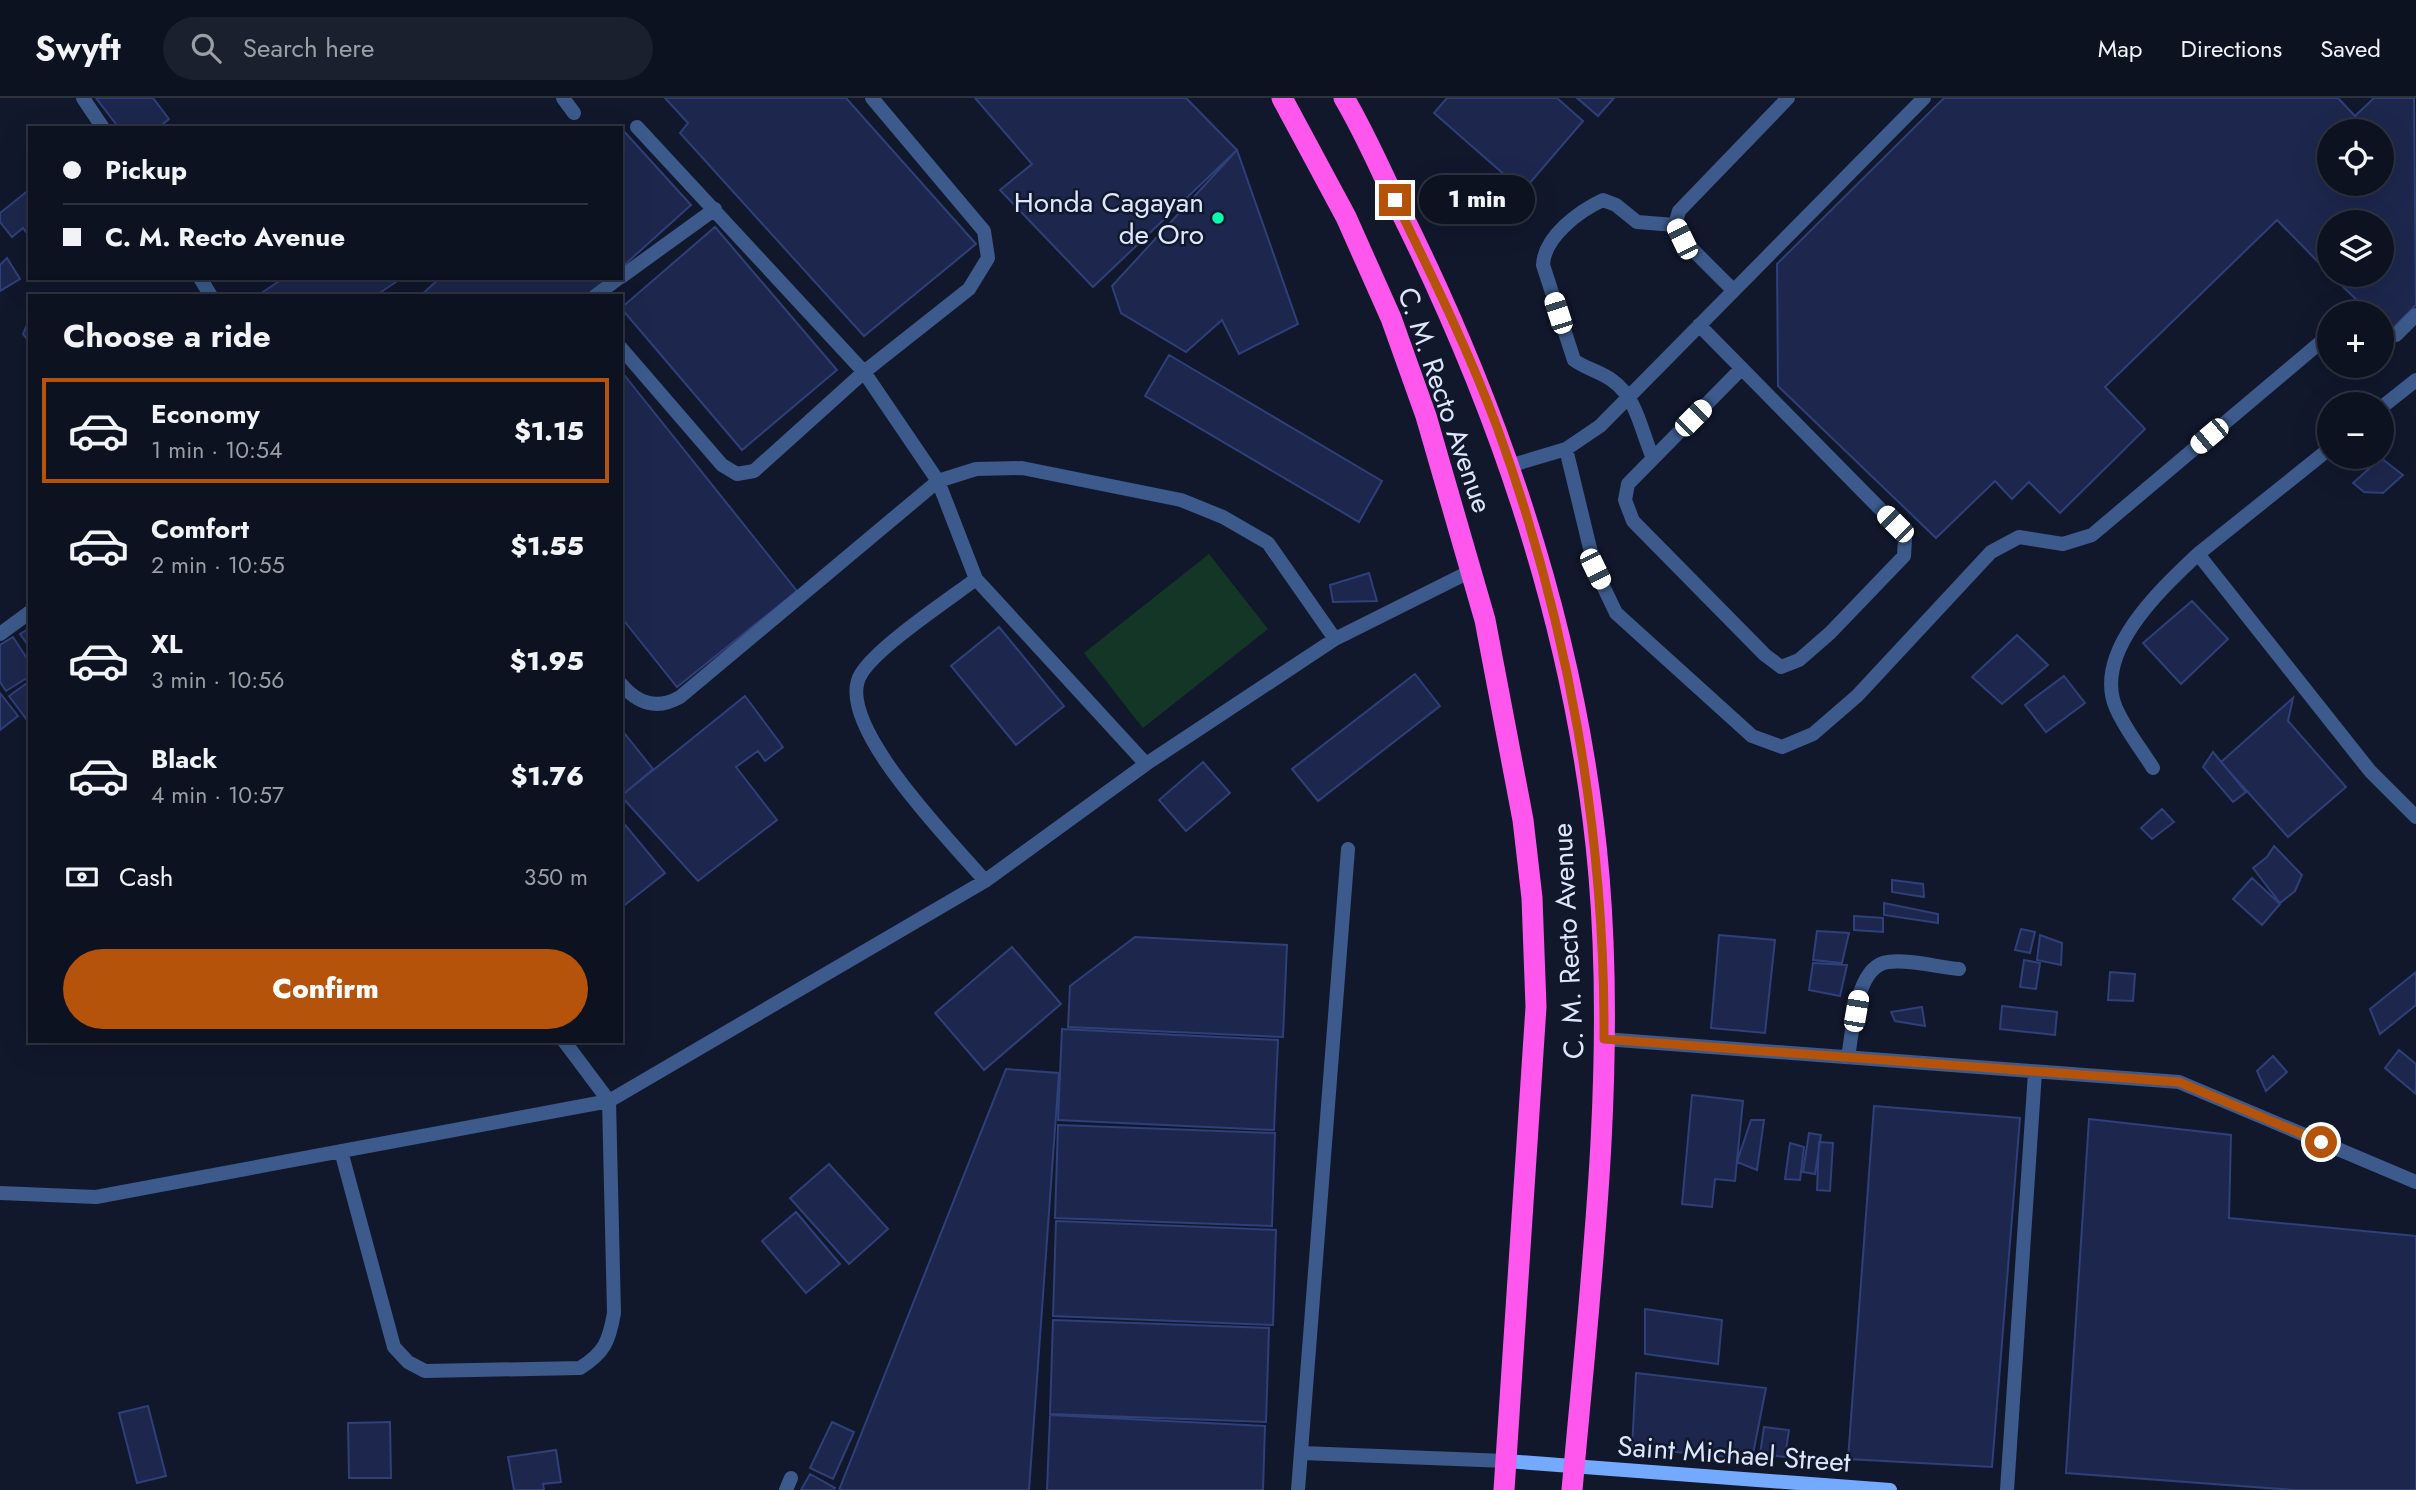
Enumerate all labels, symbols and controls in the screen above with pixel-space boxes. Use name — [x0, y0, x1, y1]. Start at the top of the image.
search box — [163, 17, 653, 80]
text: Swyft — [35, 25, 121, 72]
icon: search — [187, 29, 225, 67]
text: Search here — [243, 29, 374, 67]
text: Map — [2098, 31, 2143, 66]
text: Directions — [2181, 31, 2282, 66]
text: Saved — [2320, 31, 2381, 66]
map controls — [2317, 119, 2394, 469]
button: locate — [2317, 119, 2394, 196]
text: Pickup — [105, 151, 187, 189]
callout: 1 min — [1420, 176, 1535, 224]
place label: Honda Cagayan de Oro — [1014, 182, 1204, 255]
text: 1 min — [1448, 182, 1506, 216]
route end — [1379, 184, 1411, 216]
marker: Honda Cagayan de Oro — [1210, 210, 1226, 226]
button: layers — [2317, 210, 2394, 287]
car — [1664, 216, 1701, 262]
text: C. M. Recto Avenue — [105, 218, 345, 256]
street label: C. M. Recto Avenue — [1387, 282, 1503, 518]
car — [1542, 290, 1575, 336]
button: + — [2317, 301, 2394, 378]
text: Choose a ride — [63, 313, 271, 359]
button: − — [2317, 392, 2394, 469]
text: Economy — [151, 395, 260, 433]
car — [1671, 396, 1716, 440]
icon: car — [67, 399, 130, 462]
text: $1.15 — [514, 412, 584, 450]
car — [2187, 414, 2232, 458]
text: 1 min · 10:54 — [151, 433, 282, 467]
car — [1873, 502, 1918, 546]
text: Comfort — [151, 510, 249, 548]
icon: car — [67, 514, 130, 577]
text: $1.55 — [510, 527, 584, 565]
car — [1577, 546, 1614, 592]
text: 2 min · 10:55 — [151, 548, 285, 582]
text: XL — [151, 625, 183, 663]
icon: car — [67, 629, 130, 692]
text: $1.95 — [510, 642, 584, 680]
text: 3 min · 10:56 — [151, 663, 284, 697]
text: Black — [151, 740, 217, 778]
icon: car — [67, 744, 130, 807]
text: $1.76 — [511, 757, 584, 795]
text: 4 min · 10:57 — [151, 778, 284, 812]
street label: C. M. Recto Avenue — [1541, 822, 1595, 1060]
icon: cash — [63, 858, 101, 896]
text: Cash — [119, 858, 173, 896]
text: 350 m — [524, 860, 588, 894]
button: Confirm — [63, 949, 588, 1029]
car — [1843, 988, 1870, 1034]
route start — [2305, 1126, 2337, 1158]
street label: Saint Michael Street — [1616, 1425, 1852, 1483]

